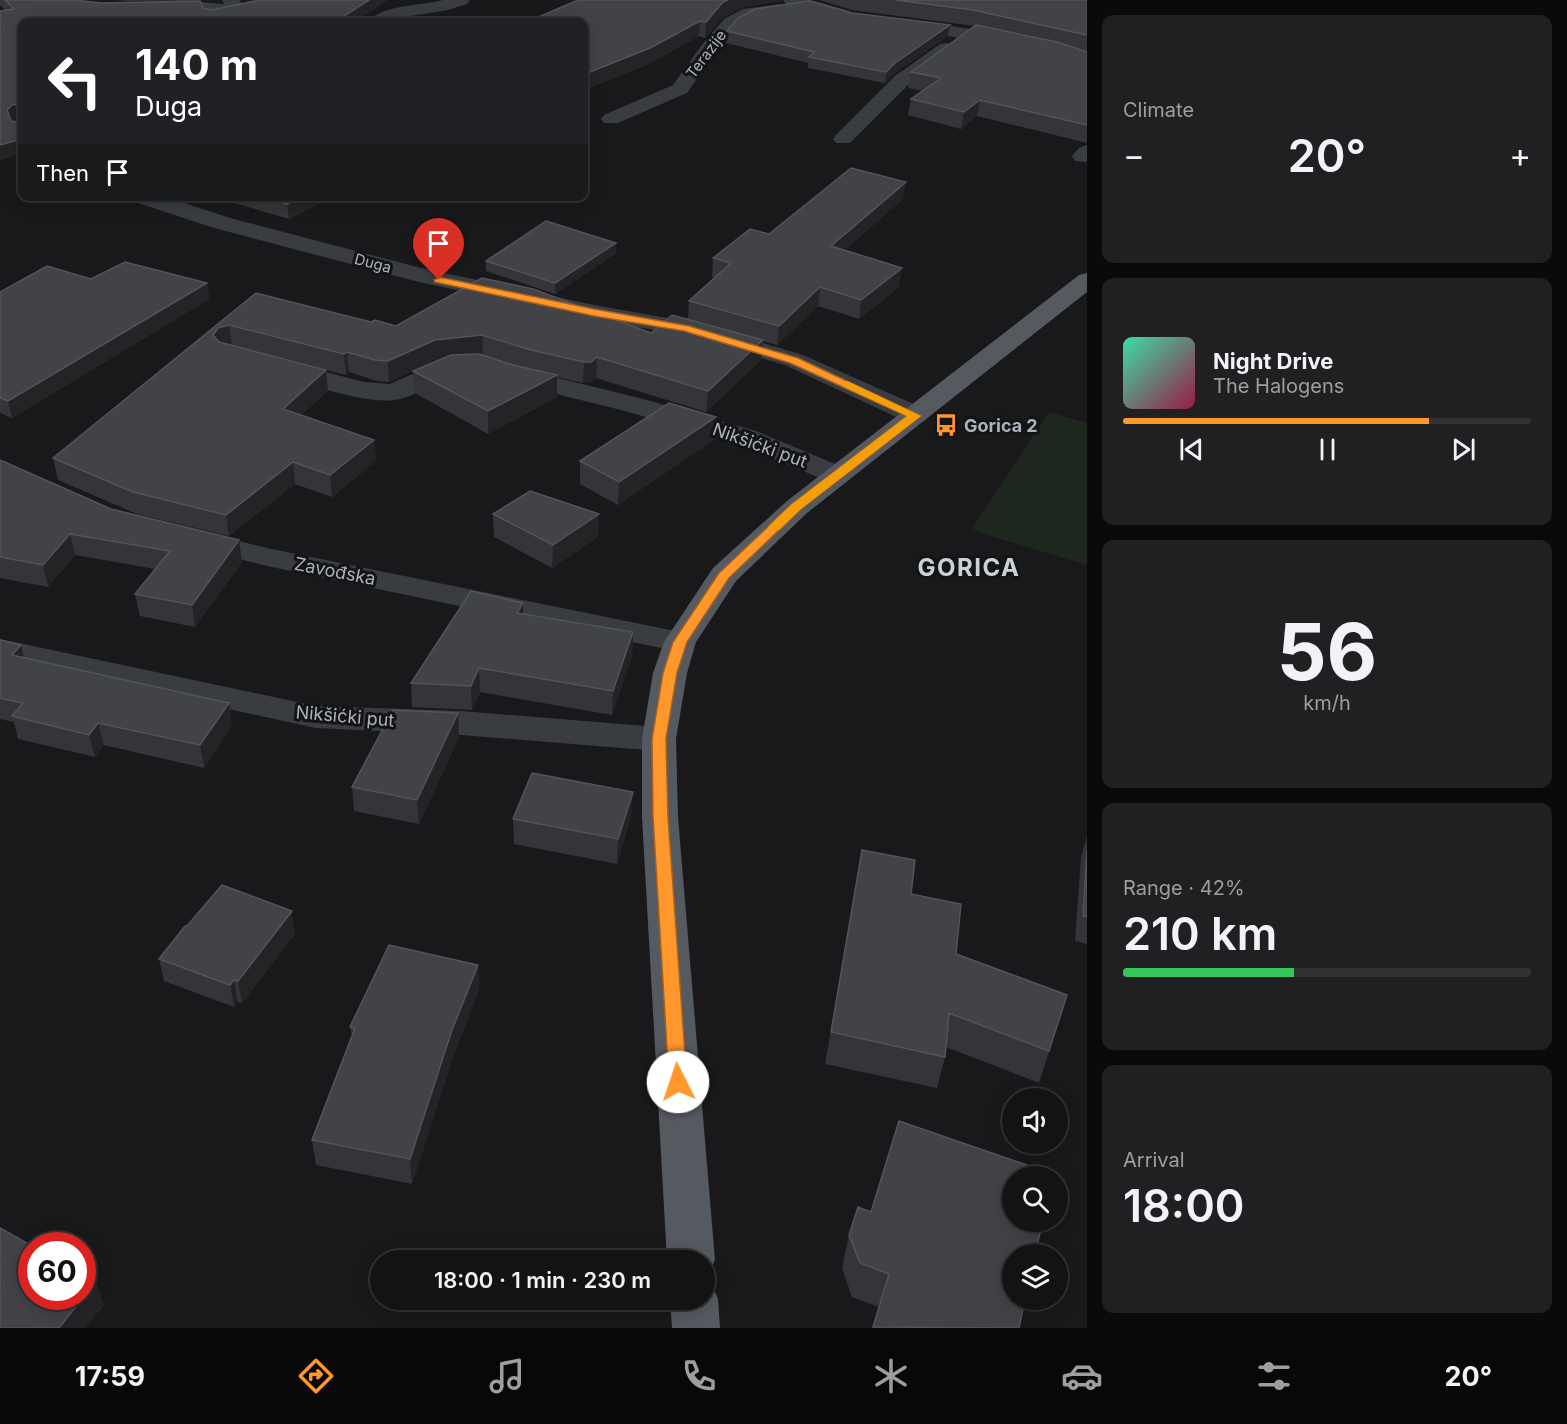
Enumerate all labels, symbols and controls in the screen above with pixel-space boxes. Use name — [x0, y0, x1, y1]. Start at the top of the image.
street label: Terazije — [682, 26, 730, 82]
text: 140 m — [135, 39, 258, 90]
icon: left — [36, 42, 114, 120]
text: Duga — [135, 90, 202, 123]
text: Climate — [1123, 98, 1194, 122]
text: 20° — [1288, 128, 1366, 183]
text: − — [1123, 135, 1145, 175]
text: + — [1509, 135, 1531, 175]
icon: arrive — [101, 156, 134, 189]
text: Then — [36, 160, 89, 186]
pin — [413, 218, 464, 280]
icon: arrive — [422, 227, 455, 260]
street label: Duga — [353, 249, 393, 277]
text: Night Drive — [1213, 348, 1333, 374]
text: The Halogens — [1213, 374, 1344, 398]
bus stop icon: Gorica 2 — [933, 412, 959, 438]
place label: Gorica 2 — [964, 415, 1038, 436]
street label: Nikšićki put — [710, 418, 810, 472]
icon: previous — [1175, 433, 1208, 466]
icon: pause — [1311, 433, 1344, 466]
icon: next — [1447, 433, 1480, 466]
street label: Zavođska — [293, 553, 377, 589]
district label: GORICA — [917, 553, 1021, 582]
text: 56 — [1277, 604, 1377, 699]
text: km/h — [1303, 691, 1351, 715]
street label: Nikšićki put — [295, 701, 395, 731]
text: Range · 42% — [1123, 876, 1245, 900]
text: 210 km — [1123, 906, 1277, 961]
position arrow — [646, 1050, 710, 1114]
map controls — [1002, 1088, 1068, 1310]
button: sound — [1002, 1088, 1068, 1154]
text: Arrival — [1123, 1148, 1185, 1172]
button: search — [1002, 1166, 1068, 1232]
text: 18:00 — [1123, 1178, 1245, 1233]
speed limit sign: 60 — [18, 1232, 96, 1310]
button: layers — [1002, 1244, 1068, 1310]
text: 18:00 · 1 min · 230 m — [434, 1267, 651, 1293]
icon: directions — [295, 1355, 337, 1397]
icon: music — [486, 1355, 528, 1397]
icon: phone — [678, 1355, 720, 1397]
icon: climate — [870, 1355, 912, 1397]
icon: car — [1061, 1355, 1103, 1397]
icon: filters — [1253, 1355, 1295, 1397]
text: 17:59 — [75, 1360, 145, 1393]
text: 20° — [1445, 1360, 1492, 1393]

